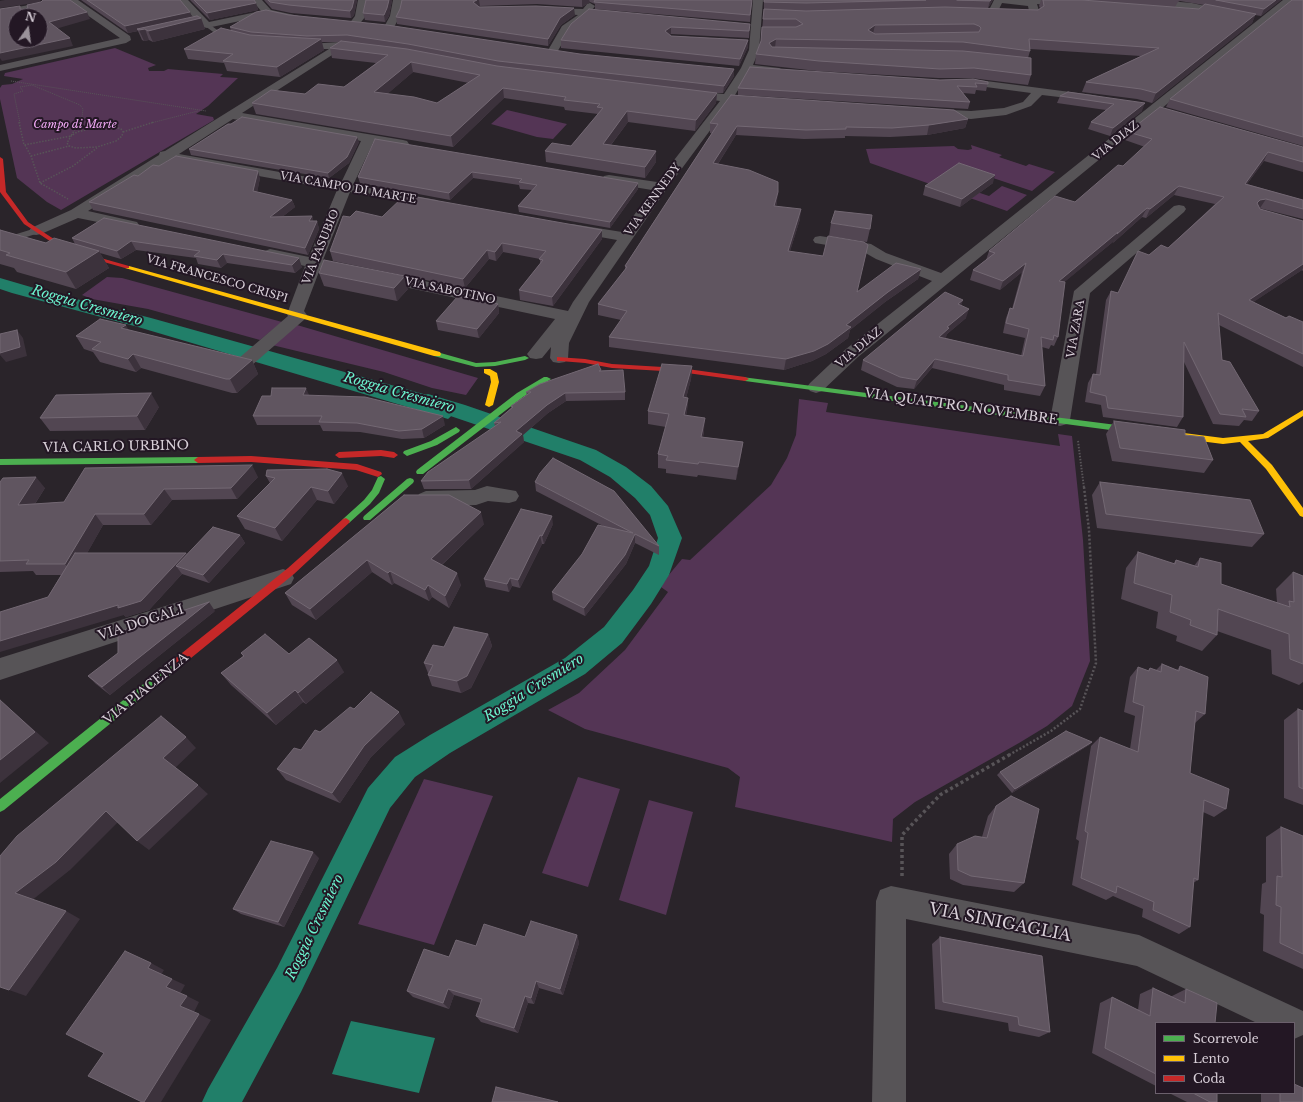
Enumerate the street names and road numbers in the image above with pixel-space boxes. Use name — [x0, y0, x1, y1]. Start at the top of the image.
street label: VIA DIAZ — [1090, 118, 1142, 164]
street label: VIA KENNEDY — [622, 161, 684, 239]
street label: VIA CAMPO DI MARTE — [279, 169, 417, 207]
street label: VIA PASUBIO — [300, 207, 342, 287]
street label: VIA FRANCESCO CRISPI — [145, 252, 289, 306]
street label: VIA SABOTINO — [403, 275, 497, 307]
street label: VIA ZARA — [1064, 299, 1088, 359]
street label: VIA DIAZ — [833, 325, 885, 371]
street label: VIA QUATTRO NOVEMBRE — [863, 386, 1059, 428]
street label: VIA CARLO URBINO — [43, 438, 189, 456]
street label: VIA DOGALI — [96, 602, 186, 644]
street label: VIA PIACENZA — [100, 650, 192, 728]
street label: VIA SINIGAGLIA — [927, 900, 1073, 946]

